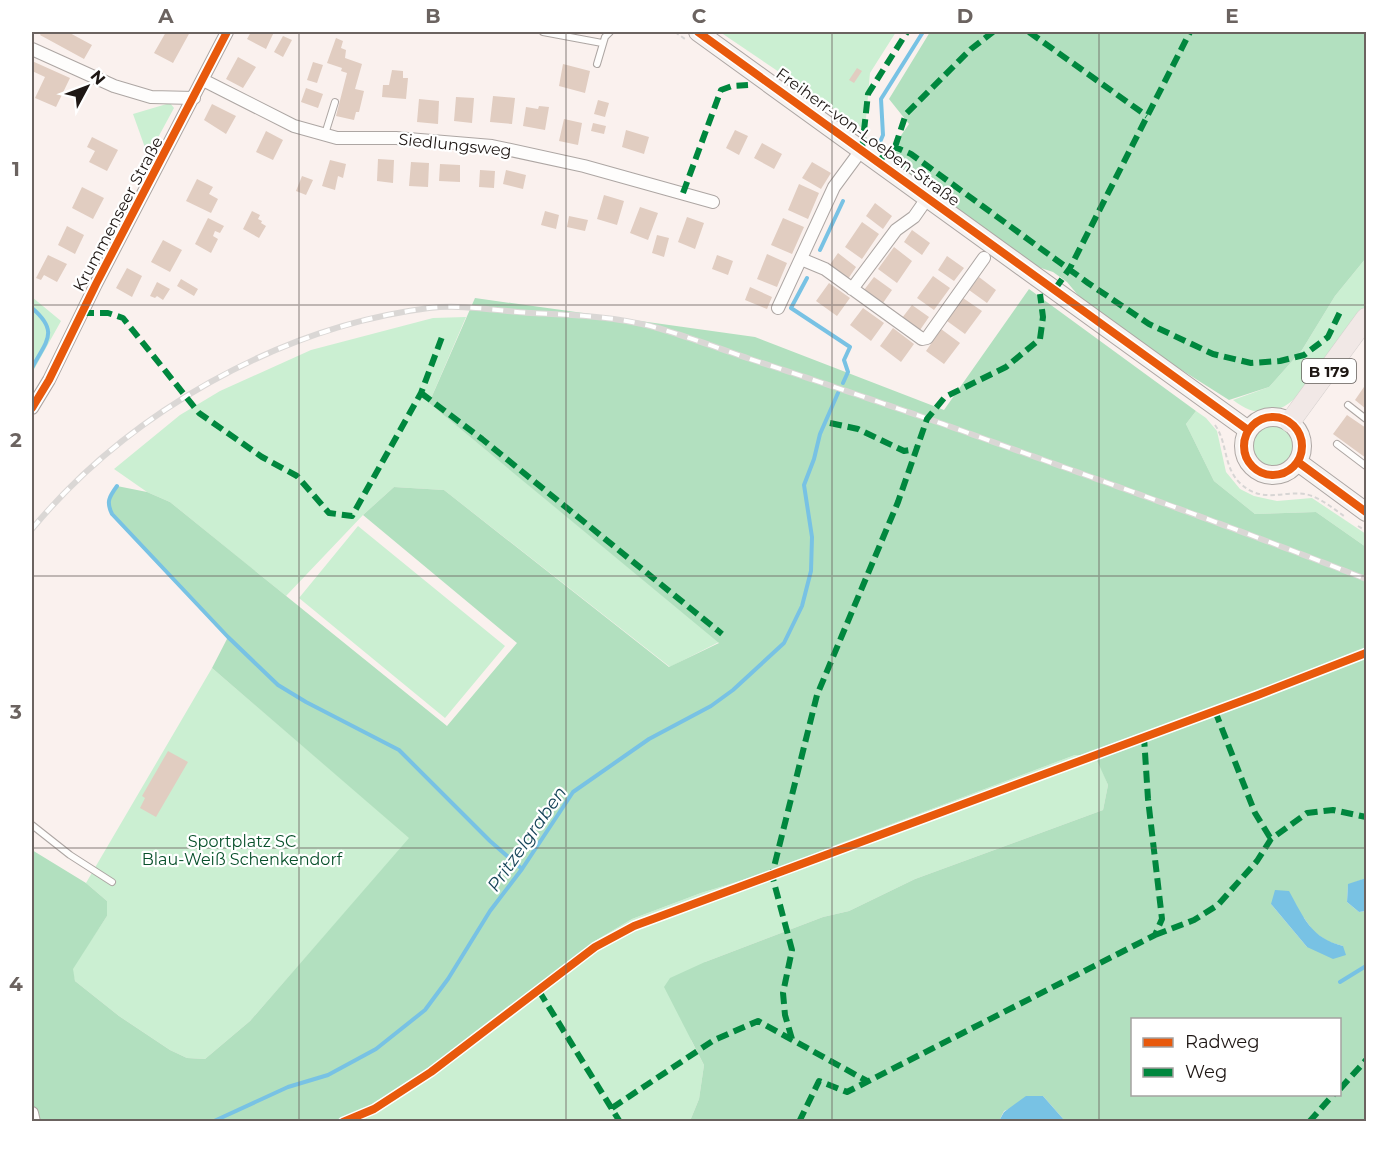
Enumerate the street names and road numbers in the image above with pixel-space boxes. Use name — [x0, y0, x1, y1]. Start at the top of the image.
street label: Freiherr-von-Loeben-Straße — [772, 64, 964, 210]
street label: Siedlungsweg — [398, 130, 512, 160]
street label: Krummenseer Straße — [69, 133, 167, 295]
road number: B 179 — [1302, 359, 1356, 383]

